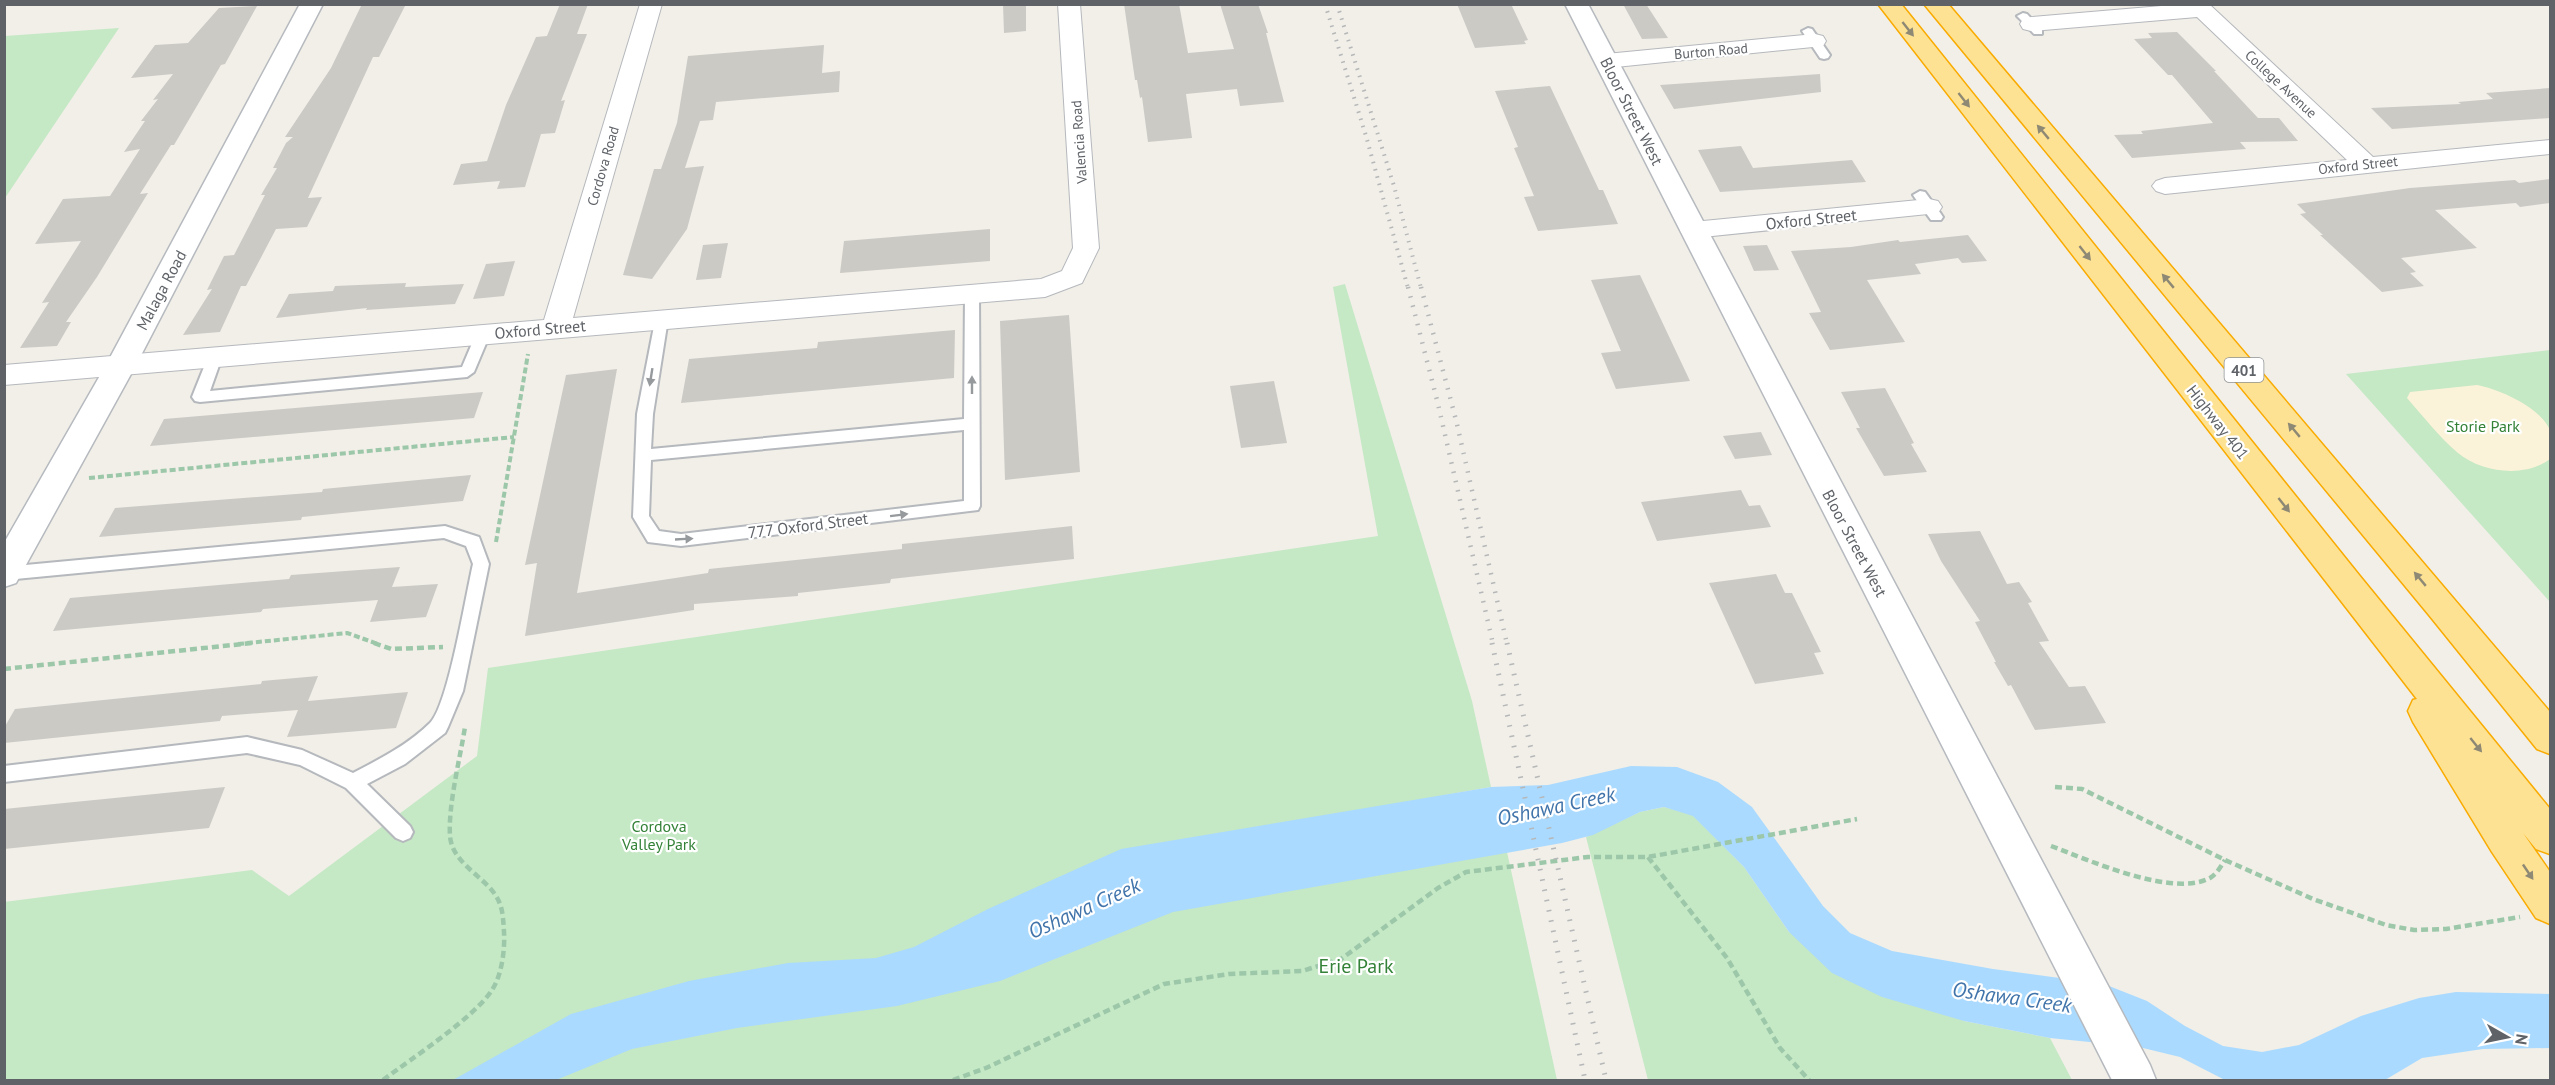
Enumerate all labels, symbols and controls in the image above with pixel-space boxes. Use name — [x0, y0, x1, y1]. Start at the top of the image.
one-way arrow — [1902, 21, 1915, 37]
street label: Burton Road — [1673, 39, 1749, 63]
street label: College Avenue — [2241, 46, 2321, 122]
street label: Bloor Street West — [1596, 54, 1668, 169]
one-way arrow — [1957, 92, 1970, 108]
street label: Valencia Road — [1067, 100, 1091, 185]
street label: Cordova Road — [583, 124, 623, 208]
one-way arrow — [2036, 124, 2049, 140]
street label: Oxford Street — [2317, 152, 2399, 178]
street label: Oxford Street — [1765, 204, 1858, 234]
one-way arrow — [2078, 245, 2091, 261]
street label: Malaga Road — [132, 247, 190, 333]
one-way arrow — [2162, 273, 2175, 289]
street label: Oxford Street — [494, 315, 587, 343]
road number: 401 — [2224, 358, 2264, 382]
one-way arrow — [646, 368, 655, 387]
one-way arrow — [967, 375, 977, 394]
street label: Highway 401 — [2183, 381, 2253, 463]
park label: Storie Park — [2446, 416, 2520, 436]
one-way arrow — [2288, 423, 2301, 438]
street label: Bloor Street West — [1818, 486, 1892, 601]
one-way arrow — [2277, 497, 2290, 513]
street label: 777 Oxford Street — [747, 508, 870, 542]
one-way arrow — [889, 510, 908, 519]
one-way arrow — [675, 534, 694, 543]
one-way arrow — [2414, 572, 2427, 587]
one-way arrow — [2469, 737, 2481, 752]
water label: Oshawa Creek — [1494, 780, 1619, 832]
park label: Cordova Valley Park — [621, 816, 696, 854]
one-way arrow — [2523, 864, 2534, 881]
water label: Oshawa Creek — [1024, 871, 1146, 945]
park label: Erie Park — [1318, 953, 1394, 979]
water label: Oshawa Creek — [1951, 975, 2075, 1019]
north arrow — [2477, 1007, 2537, 1067]
text: N — [2511, 1033, 2533, 1046]

